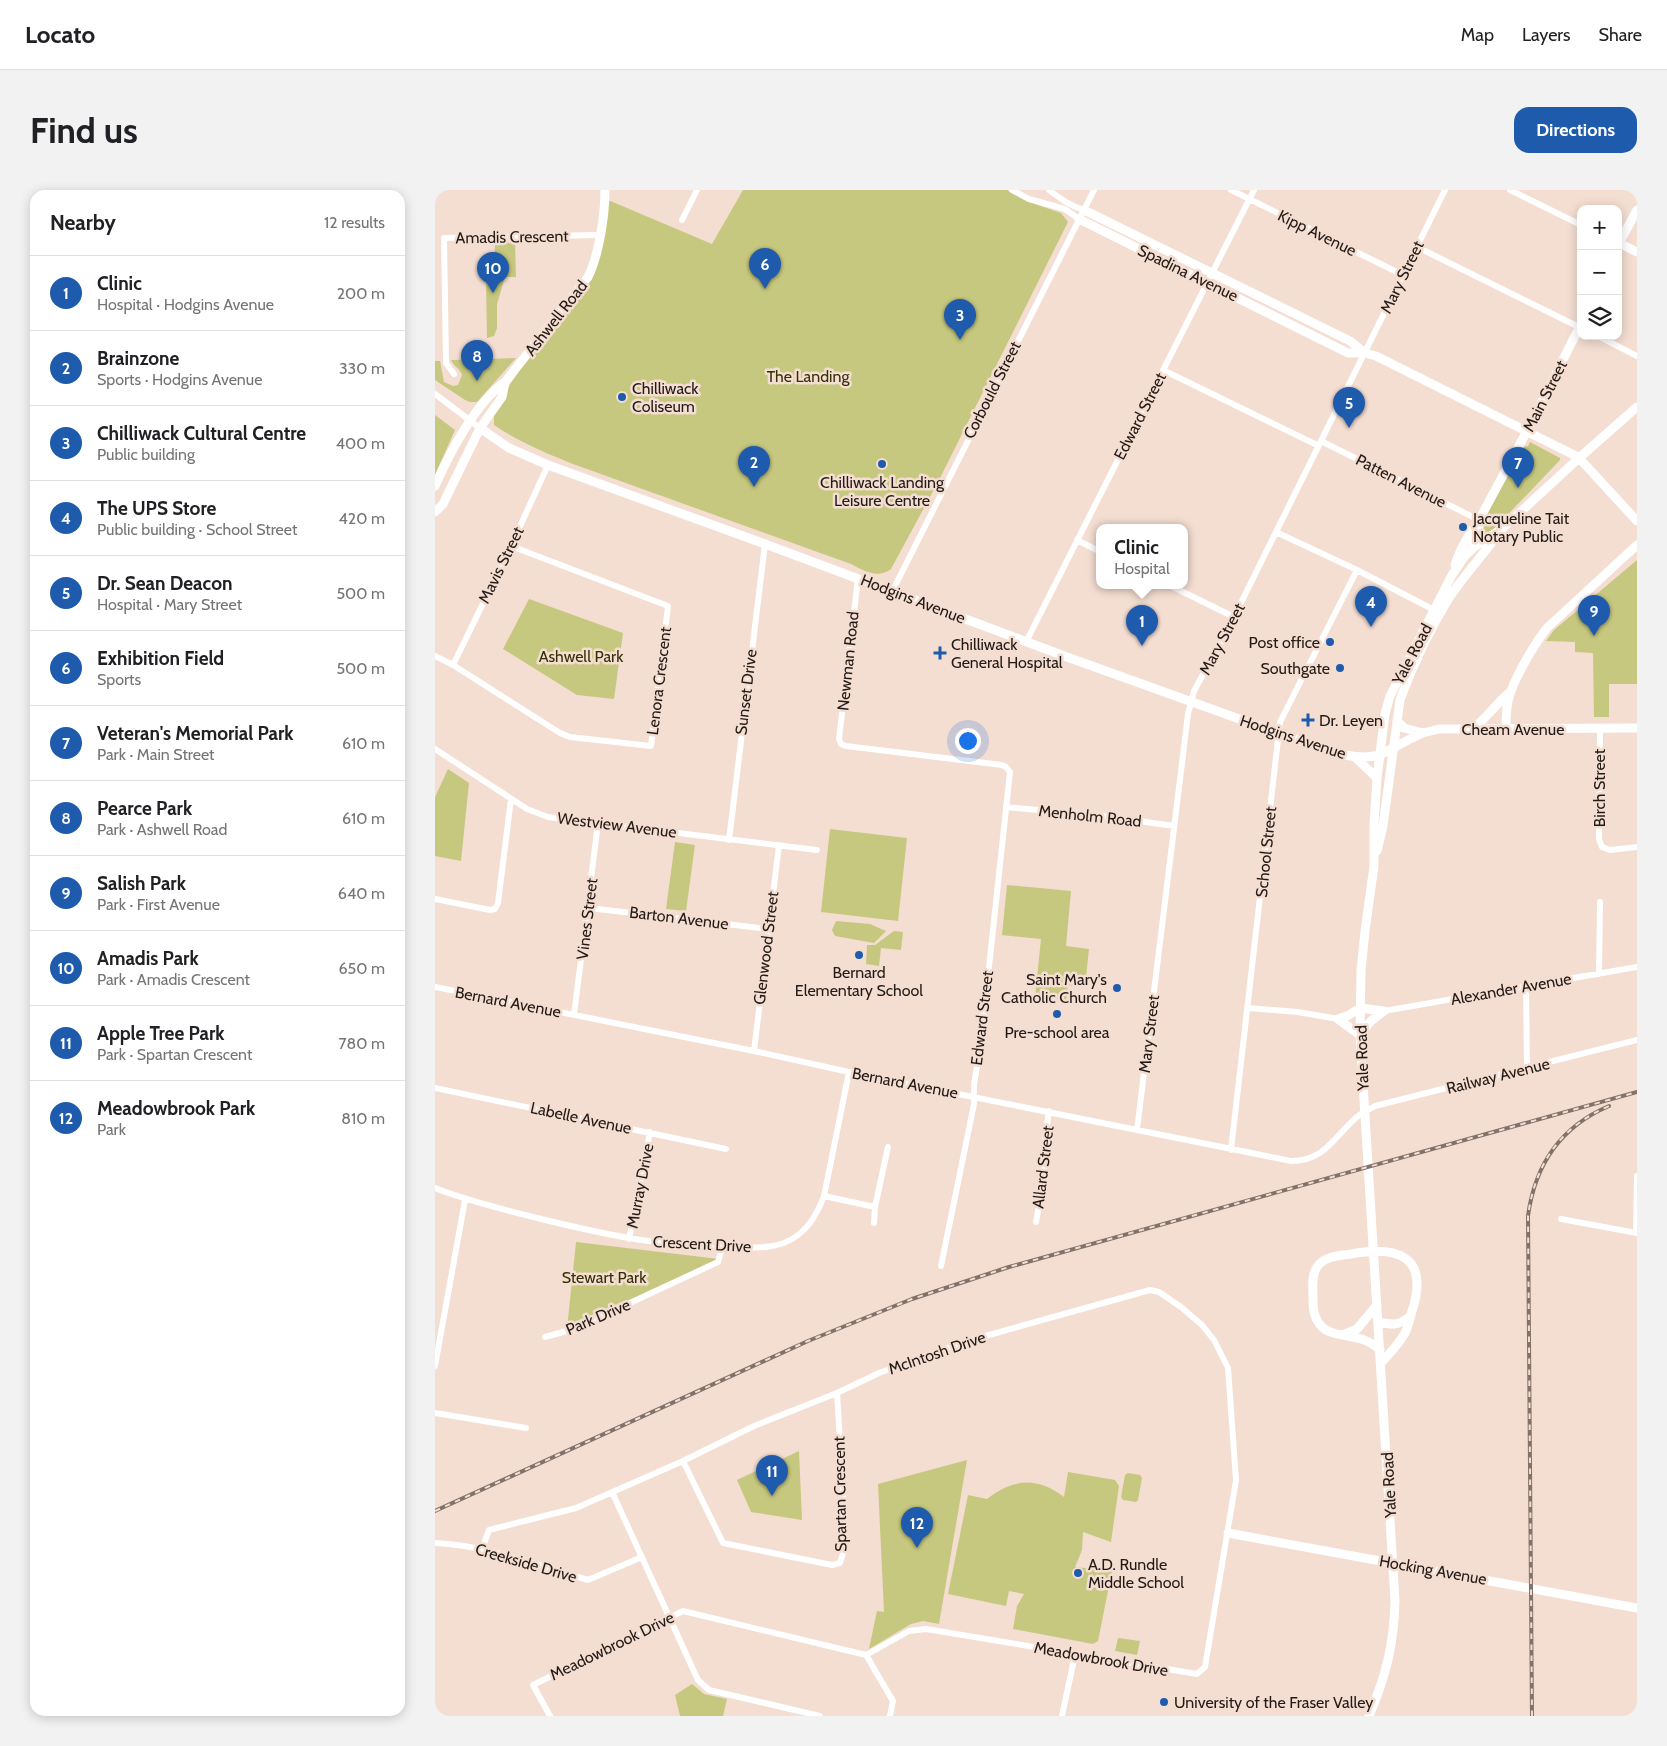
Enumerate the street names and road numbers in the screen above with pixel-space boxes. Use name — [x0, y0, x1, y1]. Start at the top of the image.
street label: Kipp Avenue — [1275, 206, 1359, 260]
street label: Amadis Crescent — [455, 227, 569, 247]
street label: Mary Street — [1376, 237, 1428, 316]
street label: Spadina Avenue — [1135, 241, 1241, 305]
street label: Ashwell Road — [521, 276, 591, 360]
street label: Corbould Street — [959, 338, 1025, 442]
street label: Main Street — [1519, 357, 1571, 435]
street label: Edward Street — [1110, 369, 1170, 463]
street label: Patten Avenue — [1353, 450, 1449, 512]
street label: Mavis Street — [474, 523, 528, 606]
street label: Hodgins Avenue — [858, 570, 968, 628]
street label: Mary Street — [1195, 599, 1249, 678]
street label: Newman Road — [833, 610, 863, 712]
street label: Yale Road — [1388, 620, 1436, 688]
street label: Lenora Crescent — [643, 625, 675, 736]
street label: Sunset Drive — [731, 648, 761, 736]
street label: Hodgins Avenue — [1238, 711, 1348, 763]
street label: Cheam Avenue — [1462, 720, 1564, 739]
street label: Birch Street — [1590, 748, 1609, 827]
street label: Menholm Road — [1038, 801, 1142, 831]
street label: School Street — [1252, 805, 1280, 898]
street label: Westview Avenue — [556, 808, 678, 842]
street label: Vines Street — [573, 876, 602, 961]
street label: Glenwood Street — [750, 890, 782, 1006]
street label: Barton Avenue — [628, 902, 730, 934]
street label: Edward Street — [967, 969, 997, 1066]
street label: Alexander Avenue — [1449, 969, 1573, 1009]
street label: Bernard Avenue — [453, 982, 563, 1022]
street label: Mary Street — [1135, 993, 1163, 1074]
street label: Yale Road — [1351, 1025, 1373, 1092]
street label: Railway Avenue — [1444, 1054, 1552, 1098]
street label: Bernard Avenue — [850, 1063, 960, 1103]
street label: Labelle Avenue — [529, 1098, 633, 1138]
street label: Allard Street — [1028, 1124, 1058, 1210]
street label: Murray Drive — [622, 1142, 658, 1230]
street label: Crescent Drive — [652, 1232, 752, 1256]
street label: Park Drive — [563, 1295, 633, 1339]
street label: McIntosh Drive — [886, 1327, 988, 1379]
street label: Spartan Crescent — [829, 1436, 851, 1552]
street label: Yale Road — [1378, 1452, 1400, 1519]
street label: Creekside Drive — [473, 1539, 579, 1587]
street label: Hocking Avenue — [1378, 1551, 1488, 1589]
street label: Meadowbrook Drive — [547, 1608, 677, 1684]
street label: Meadowbrook Drive — [1032, 1638, 1170, 1680]

